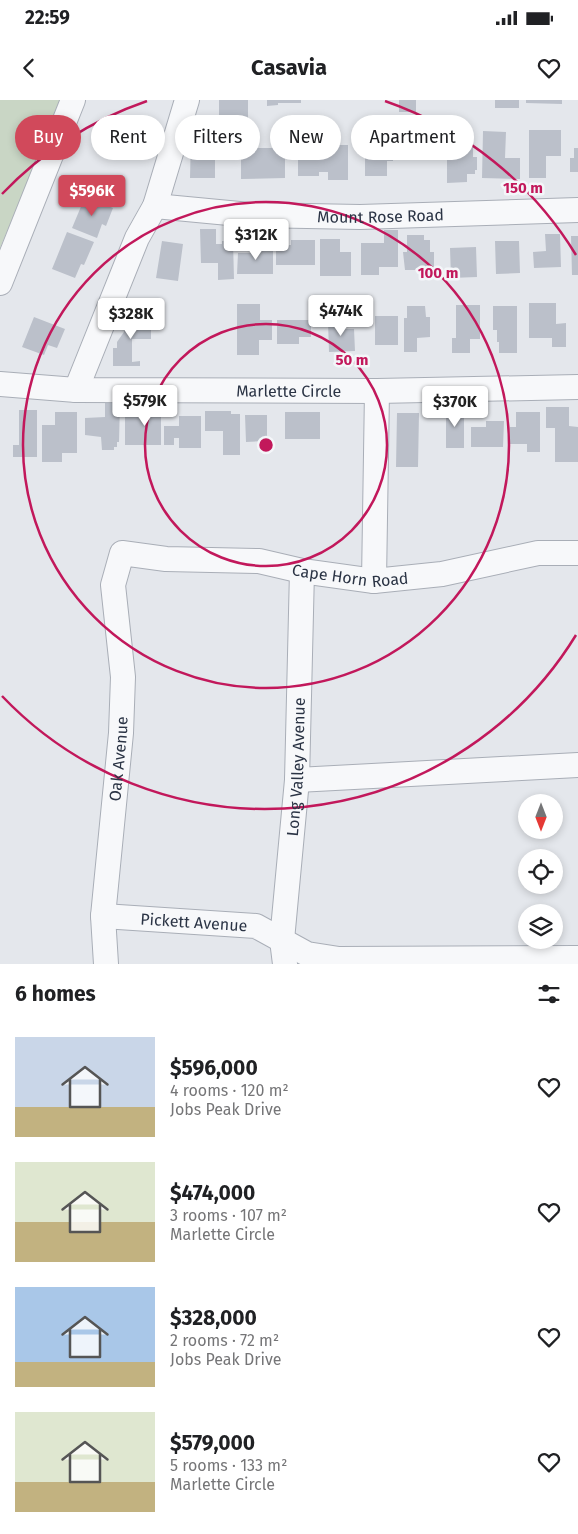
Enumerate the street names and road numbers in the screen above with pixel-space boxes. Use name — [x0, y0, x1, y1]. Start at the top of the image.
street label: Mount Rose Road — [317, 205, 444, 227]
street label: Marlette Circle — [236, 381, 341, 400]
street label: Cape Horn Road — [290, 560, 409, 591]
street label: Long Valley Avenue — [282, 697, 308, 837]
street label: Oak Avenue — [105, 716, 131, 802]
street label: Pickett Avenue — [140, 909, 248, 935]

